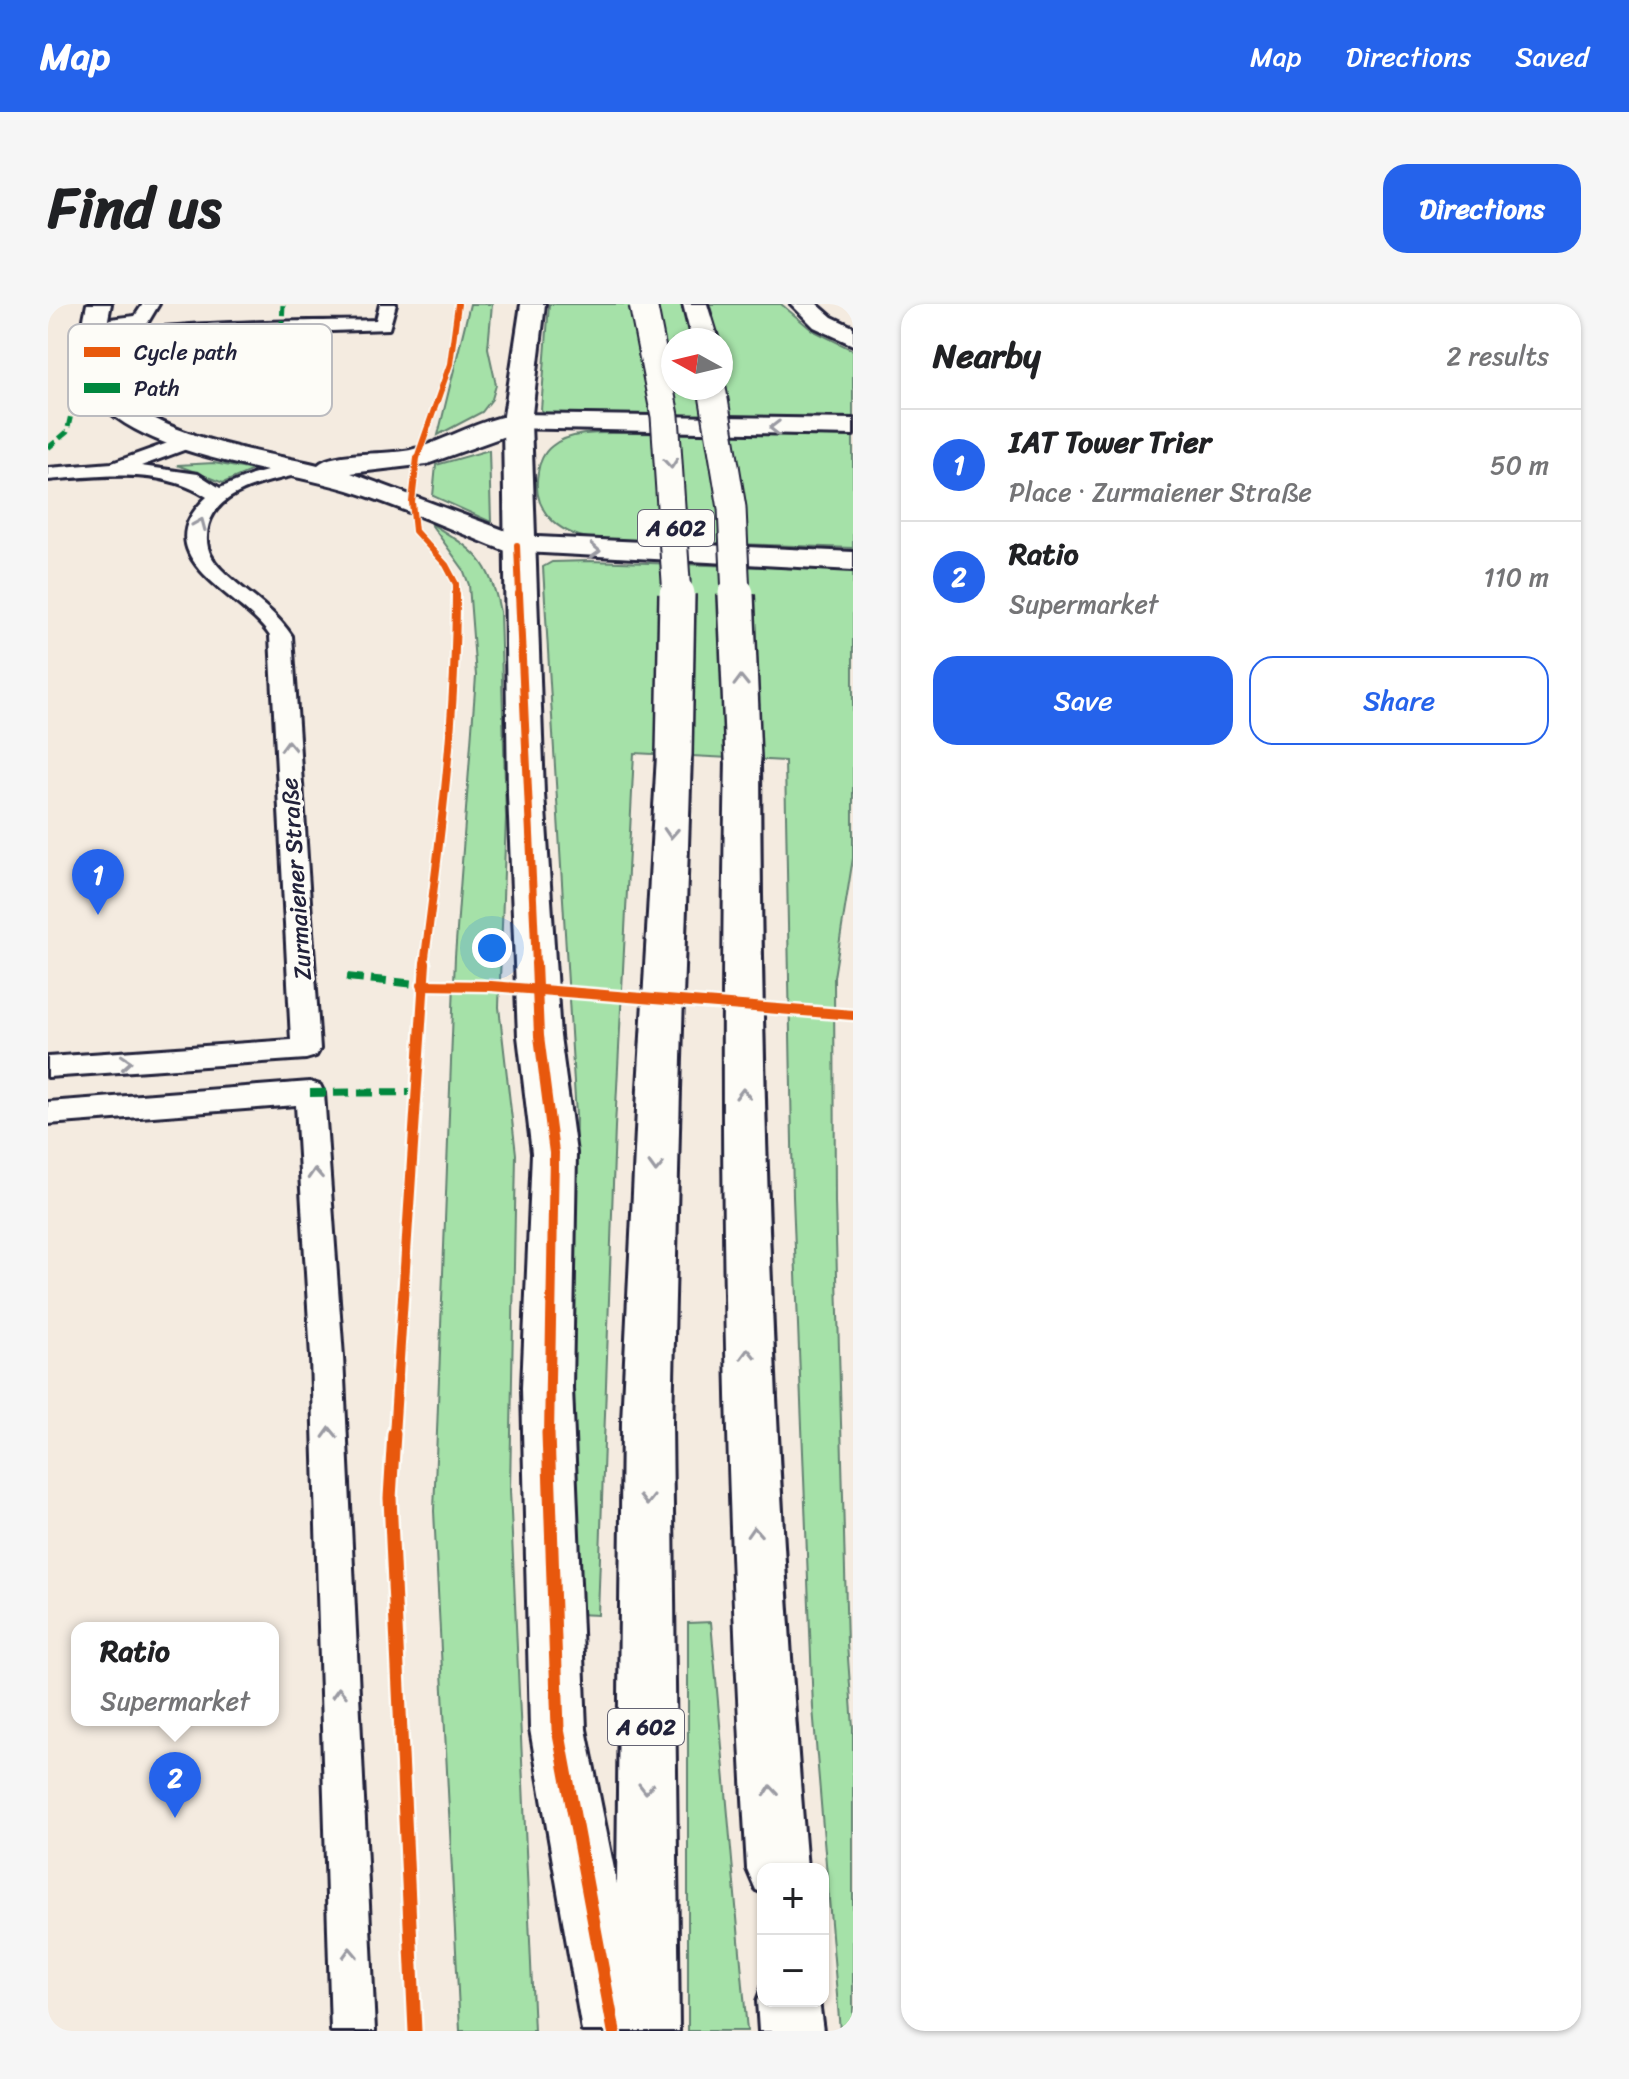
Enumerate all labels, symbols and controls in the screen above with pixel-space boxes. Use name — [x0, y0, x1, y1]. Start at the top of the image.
text: Map — [40, 23, 110, 90]
text: Map — [1250, 32, 1302, 81]
text: Directions — [1346, 32, 1471, 81]
text: Saved — [1515, 32, 1589, 81]
text: Find us — [48, 159, 221, 258]
button: Directions — [1383, 164, 1581, 253]
legend — [68, 324, 332, 416]
text: Nearby — [933, 326, 1041, 386]
north arrow — [661, 328, 733, 400]
text: Cycle path — [134, 333, 237, 372]
text: 2 results — [1447, 333, 1549, 379]
text: Path — [134, 369, 180, 408]
text: IAT Tower Trier — [1009, 415, 1211, 469]
one-way arrow — [768, 419, 781, 437]
text: 1 — [953, 442, 965, 488]
text: 50 m — [1490, 442, 1549, 488]
one-way arrow — [662, 457, 679, 470]
text: Place · Zurmaiener Straße — [1009, 469, 1312, 515]
road number: A 602 — [638, 510, 714, 546]
one-way arrow — [191, 518, 207, 533]
text: Ratio — [1009, 527, 1079, 581]
one-way arrow — [589, 542, 602, 559]
text: 2 — [951, 554, 967, 600]
text: 110 m — [1484, 554, 1549, 600]
text: Supermarket — [1009, 581, 1158, 627]
button: Save — [933, 656, 1233, 745]
button: Share — [1249, 656, 1549, 745]
one-way arrow — [732, 674, 749, 687]
one-way arrow — [279, 739, 296, 752]
street label: Zurmaiener Straße — [268, 776, 324, 982]
one-way arrow — [662, 827, 679, 840]
pin: 1 — [72, 849, 124, 915]
your location — [472, 928, 512, 968]
one-way arrow — [120, 1054, 133, 1071]
one-way arrow — [734, 1087, 752, 1100]
one-way arrow — [648, 1161, 665, 1174]
one-way arrow — [307, 1167, 324, 1180]
one-way arrow — [739, 1347, 756, 1360]
one-way arrow — [321, 1426, 338, 1439]
one-way arrow — [638, 1494, 656, 1507]
one-way arrow — [745, 1525, 762, 1538]
popup — [71, 1622, 279, 1726]
text: Ratio — [100, 1624, 170, 1678]
text: Supermarket — [100, 1678, 250, 1724]
one-way arrow — [330, 1686, 347, 1699]
road number: A 602 — [608, 1709, 684, 1745]
pin: 2 — [149, 1752, 201, 1818]
one-way arrow — [637, 1782, 655, 1795]
one-way arrow — [763, 1784, 780, 1797]
map controls — [757, 1863, 829, 2007]
button: + — [757, 1863, 829, 1935]
button: − — [757, 1935, 829, 2007]
one-way arrow — [342, 1946, 359, 1959]

